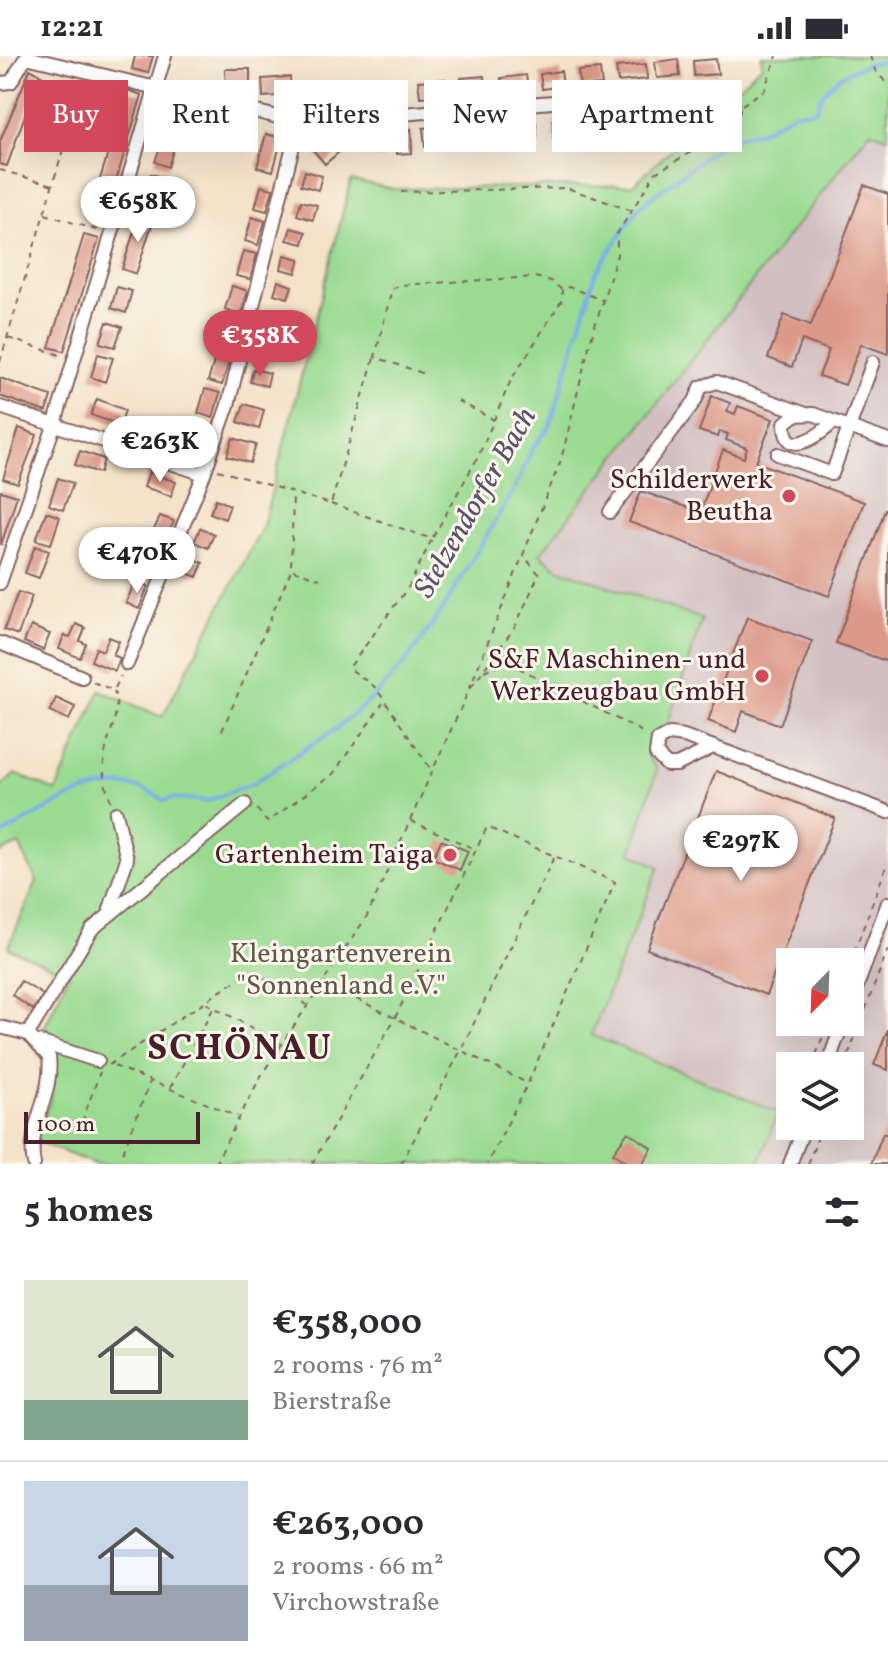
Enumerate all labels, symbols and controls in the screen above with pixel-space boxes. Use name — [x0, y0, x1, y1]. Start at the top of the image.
text: 12:21 — [40, 7, 104, 49]
chip: Buy — [24, 80, 128, 152]
chip: Rent — [144, 80, 258, 152]
chip: Filters — [274, 80, 408, 152]
chip: New — [424, 80, 536, 152]
chip: Apartment — [552, 80, 742, 152]
pin: €658K — [82, 176, 194, 244]
text: €658K — [99, 184, 177, 220]
pin: €358K — [204, 310, 316, 378]
text: €358K — [221, 318, 299, 354]
water label: Stelzendorfer Bach — [404, 400, 548, 606]
pin: €263K — [104, 416, 216, 484]
text: €263K — [121, 424, 199, 460]
place label: Schilderwerk Beutha — [610, 461, 773, 532]
marker: Schilderwerk Beutha — [780, 487, 798, 505]
pin: €470K — [81, 527, 193, 595]
text: €470K — [96, 535, 178, 571]
place label: S&F Maschinen- und Werkzeugbau GmbH — [488, 641, 746, 712]
marker: S&F Maschinen- und Werkzeugbau GmbH — [753, 667, 771, 685]
pin: €297K — [685, 815, 797, 883]
text: €297K — [702, 823, 780, 859]
place label: Gartenheim Taiga — [215, 836, 434, 875]
marker: Gartenheim Taiga — [441, 846, 459, 864]
park label: Kleingartenverein "Sonnenland e.V." — [230, 935, 452, 1006]
north arrow — [776, 948, 864, 1036]
map controls — [776, 948, 864, 1140]
district label: SCHÖNAU — [147, 1025, 333, 1075]
button: layers — [776, 1052, 864, 1140]
scale bar — [24, 1108, 200, 1144]
text: 100 m — [36, 1110, 95, 1141]
text: 5 homes — [24, 1189, 154, 1236]
icon: filters — [820, 1190, 864, 1234]
text: €358,000 — [272, 1301, 422, 1348]
icon: home — [88, 1312, 184, 1408]
icon: heart — [820, 1338, 864, 1382]
text: 2 rooms · 76 m² — [272, 1348, 443, 1384]
text: Bierstraße — [272, 1384, 391, 1420]
text: €263,000 — [272, 1502, 424, 1549]
icon: home — [88, 1513, 184, 1609]
icon: heart — [820, 1539, 864, 1583]
text: 2 rooms · 66 m² — [272, 1549, 444, 1585]
text: Virchowstraße — [272, 1585, 439, 1621]

